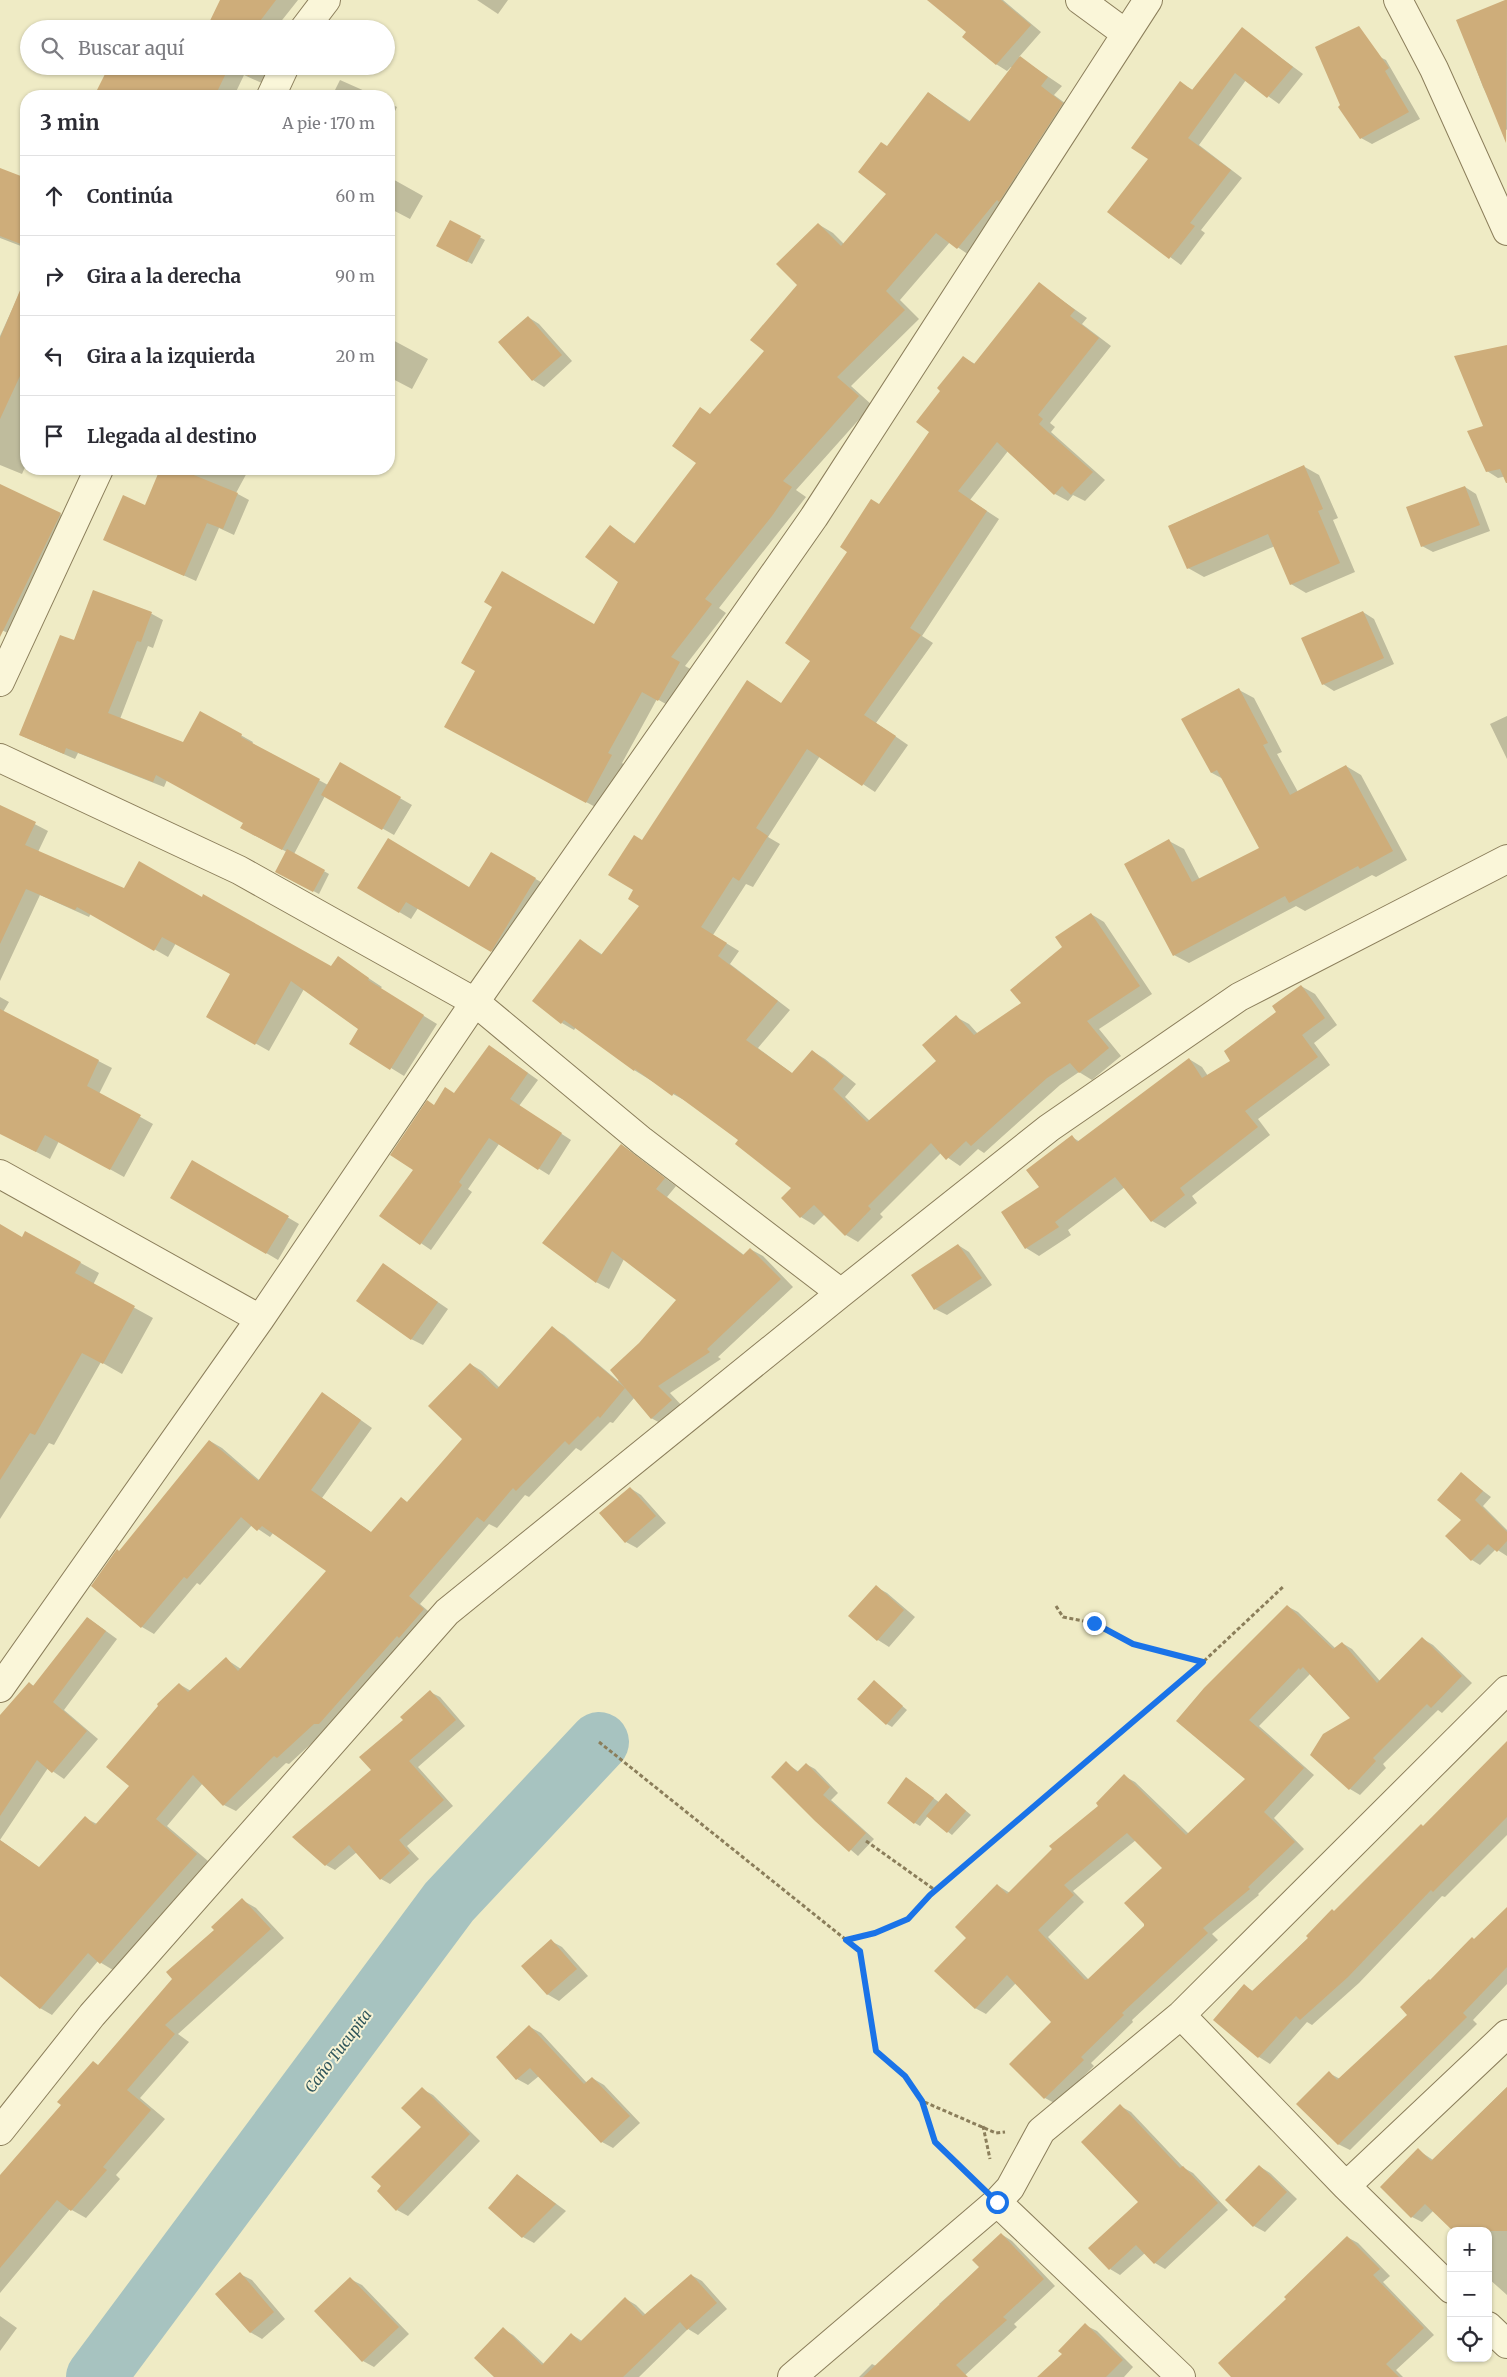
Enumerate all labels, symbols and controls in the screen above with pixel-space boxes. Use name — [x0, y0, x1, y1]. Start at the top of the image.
search box — [20, 20, 395, 75]
icon: search — [38, 34, 66, 62]
text: Buscar aquí — [78, 36, 184, 60]
text: 3 min — [40, 109, 99, 136]
text: A pie · 170 m — [282, 113, 375, 133]
icon: ahead — [40, 182, 68, 210]
text: Continúa — [87, 184, 173, 208]
text: 60 m — [335, 186, 375, 206]
icon: right — [40, 262, 68, 290]
text: Gira a la derecha — [87, 264, 241, 288]
text: 90 m — [335, 266, 375, 286]
icon: left — [40, 342, 68, 370]
text: Gira a la izquierda — [87, 344, 255, 368]
text: 20 m — [336, 346, 375, 366]
icon: arrive — [40, 422, 68, 450]
text: Llegada al destino — [87, 424, 257, 448]
route end — [1083, 1612, 1106, 1635]
water label: Caño Tucupita — [301, 2006, 375, 2096]
route start — [986, 2191, 1009, 2214]
map controls — [1447, 2227, 1492, 2362]
button: + — [1447, 2227, 1492, 2272]
button: − — [1447, 2272, 1492, 2317]
button: locate — [1447, 2317, 1492, 2362]

